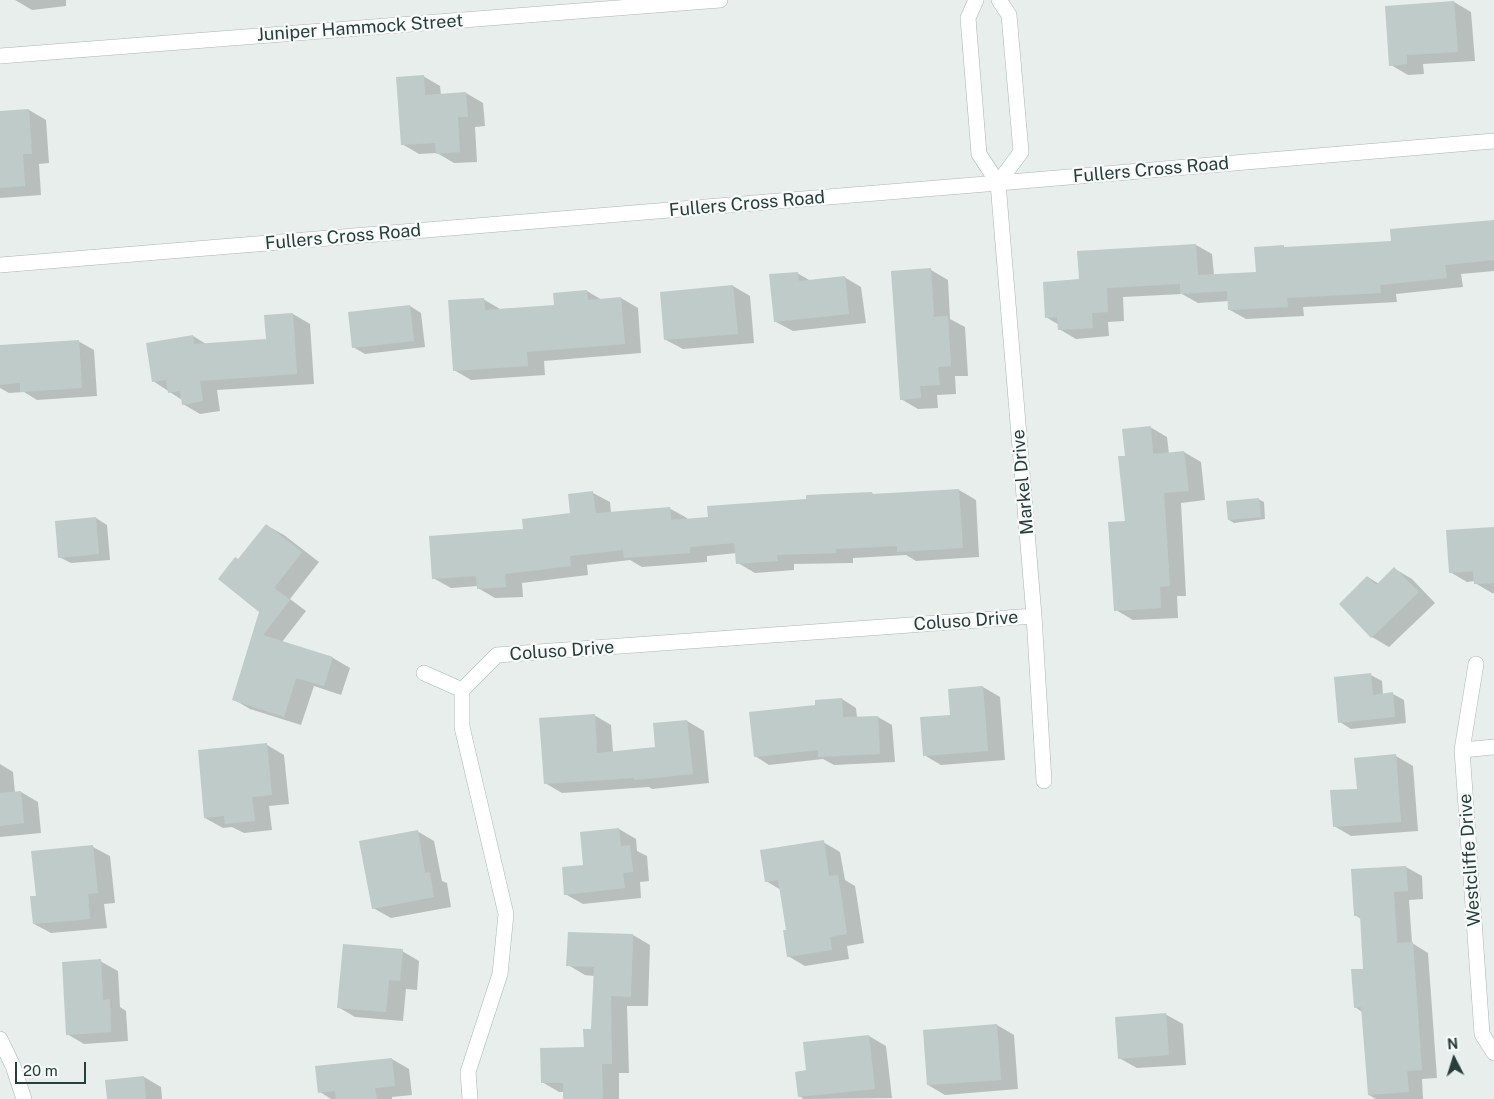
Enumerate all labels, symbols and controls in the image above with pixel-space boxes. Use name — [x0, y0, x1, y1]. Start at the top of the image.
street label: Juniper Hammock Street — [256, 10, 464, 46]
street label: Fullers Cross Road — [1072, 152, 1230, 188]
street label: Fullers Cross Road — [668, 186, 826, 222]
street label: Fullers Cross Road — [264, 219, 422, 255]
street label: Markel Drive — [1008, 428, 1038, 536]
street label: Coluso Drive — [913, 607, 1019, 635]
street label: Coluso Drive — [509, 637, 615, 665]
street label: Westcliffe Drive — [1455, 793, 1485, 927]
north arrow — [1429, 1034, 1479, 1084]
text: N — [1447, 1036, 1459, 1053]
scale bar — [18, 1052, 89, 1084]
text: 20 m — [23, 1062, 58, 1079]

